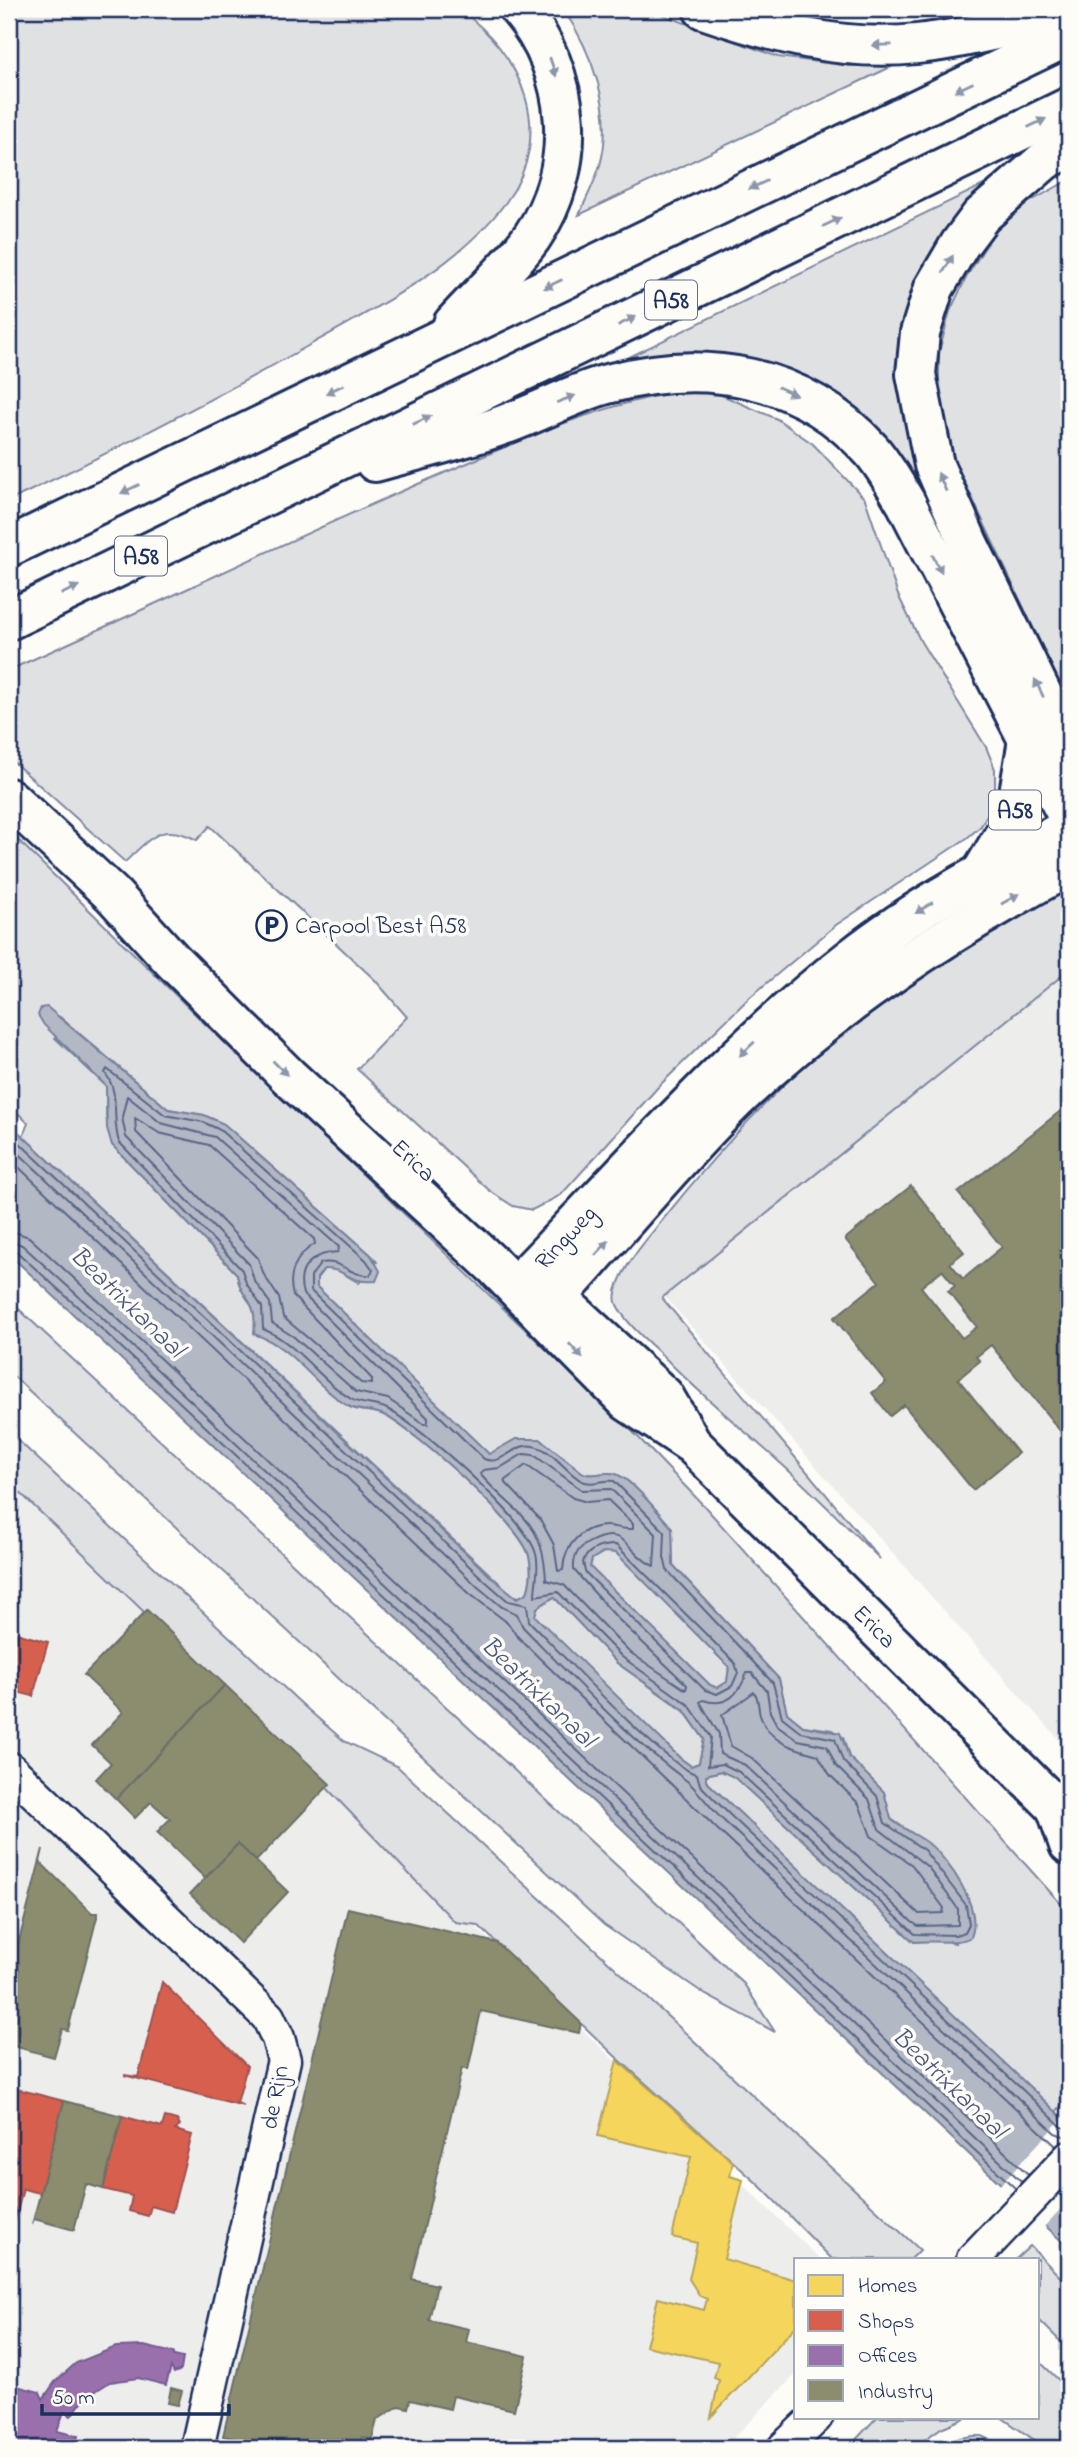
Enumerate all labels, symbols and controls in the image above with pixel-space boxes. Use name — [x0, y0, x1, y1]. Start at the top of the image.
one-way arrow — [871, 39, 893, 51]
one-way arrow — [548, 57, 559, 78]
one-way arrow — [954, 81, 974, 92]
one-way arrow — [1027, 117, 1047, 129]
one-way arrow — [748, 180, 769, 191]
one-way arrow — [822, 216, 842, 228]
one-way arrow — [942, 255, 954, 274]
one-way arrow — [543, 278, 563, 290]
road number: A58 — [645, 280, 697, 320]
one-way arrow — [617, 315, 637, 326]
one-way arrow — [325, 384, 345, 395]
one-way arrow — [777, 385, 798, 396]
one-way arrow — [556, 394, 577, 405]
one-way arrow — [412, 414, 432, 425]
one-way arrow — [936, 472, 947, 493]
one-way arrow — [120, 483, 140, 494]
road number: A58 — [115, 536, 167, 576]
one-way arrow — [932, 554, 943, 574]
one-way arrow — [60, 585, 80, 596]
one-way arrow — [1034, 678, 1045, 698]
road number: A58 — [989, 790, 1041, 830]
one-way arrow — [1001, 893, 1020, 905]
one-way arrow — [914, 901, 934, 914]
parking icon: Carpool Best A58 — [255, 908, 289, 942]
place label: Carpool Best A58 — [295, 910, 467, 945]
one-way arrow — [739, 1041, 756, 1057]
one-way arrow — [271, 1059, 288, 1076]
street label: Erica — [382, 1132, 442, 1192]
street label: Ringweg — [528, 1198, 606, 1279]
water label: Beatrixkanaal — [60, 1238, 194, 1370]
one-way arrow — [594, 1239, 610, 1257]
one-way arrow — [568, 1342, 584, 1359]
street label: Erica — [843, 1598, 903, 1658]
water label: Beatrixkanaal — [471, 1628, 605, 1760]
water label: Beatrixkanaal — [882, 2019, 1016, 2151]
street label: de Rijn — [253, 2062, 300, 2132]
legend — [794, 2258, 1040, 2418]
text: Homes — [858, 2272, 918, 2302]
text: Shops — [858, 2308, 915, 2338]
text: Offices — [858, 2342, 917, 2372]
scale bar — [42, 2373, 229, 2417]
text: Industry — [858, 2378, 933, 2410]
text: 50 m — [52, 2384, 95, 2414]

